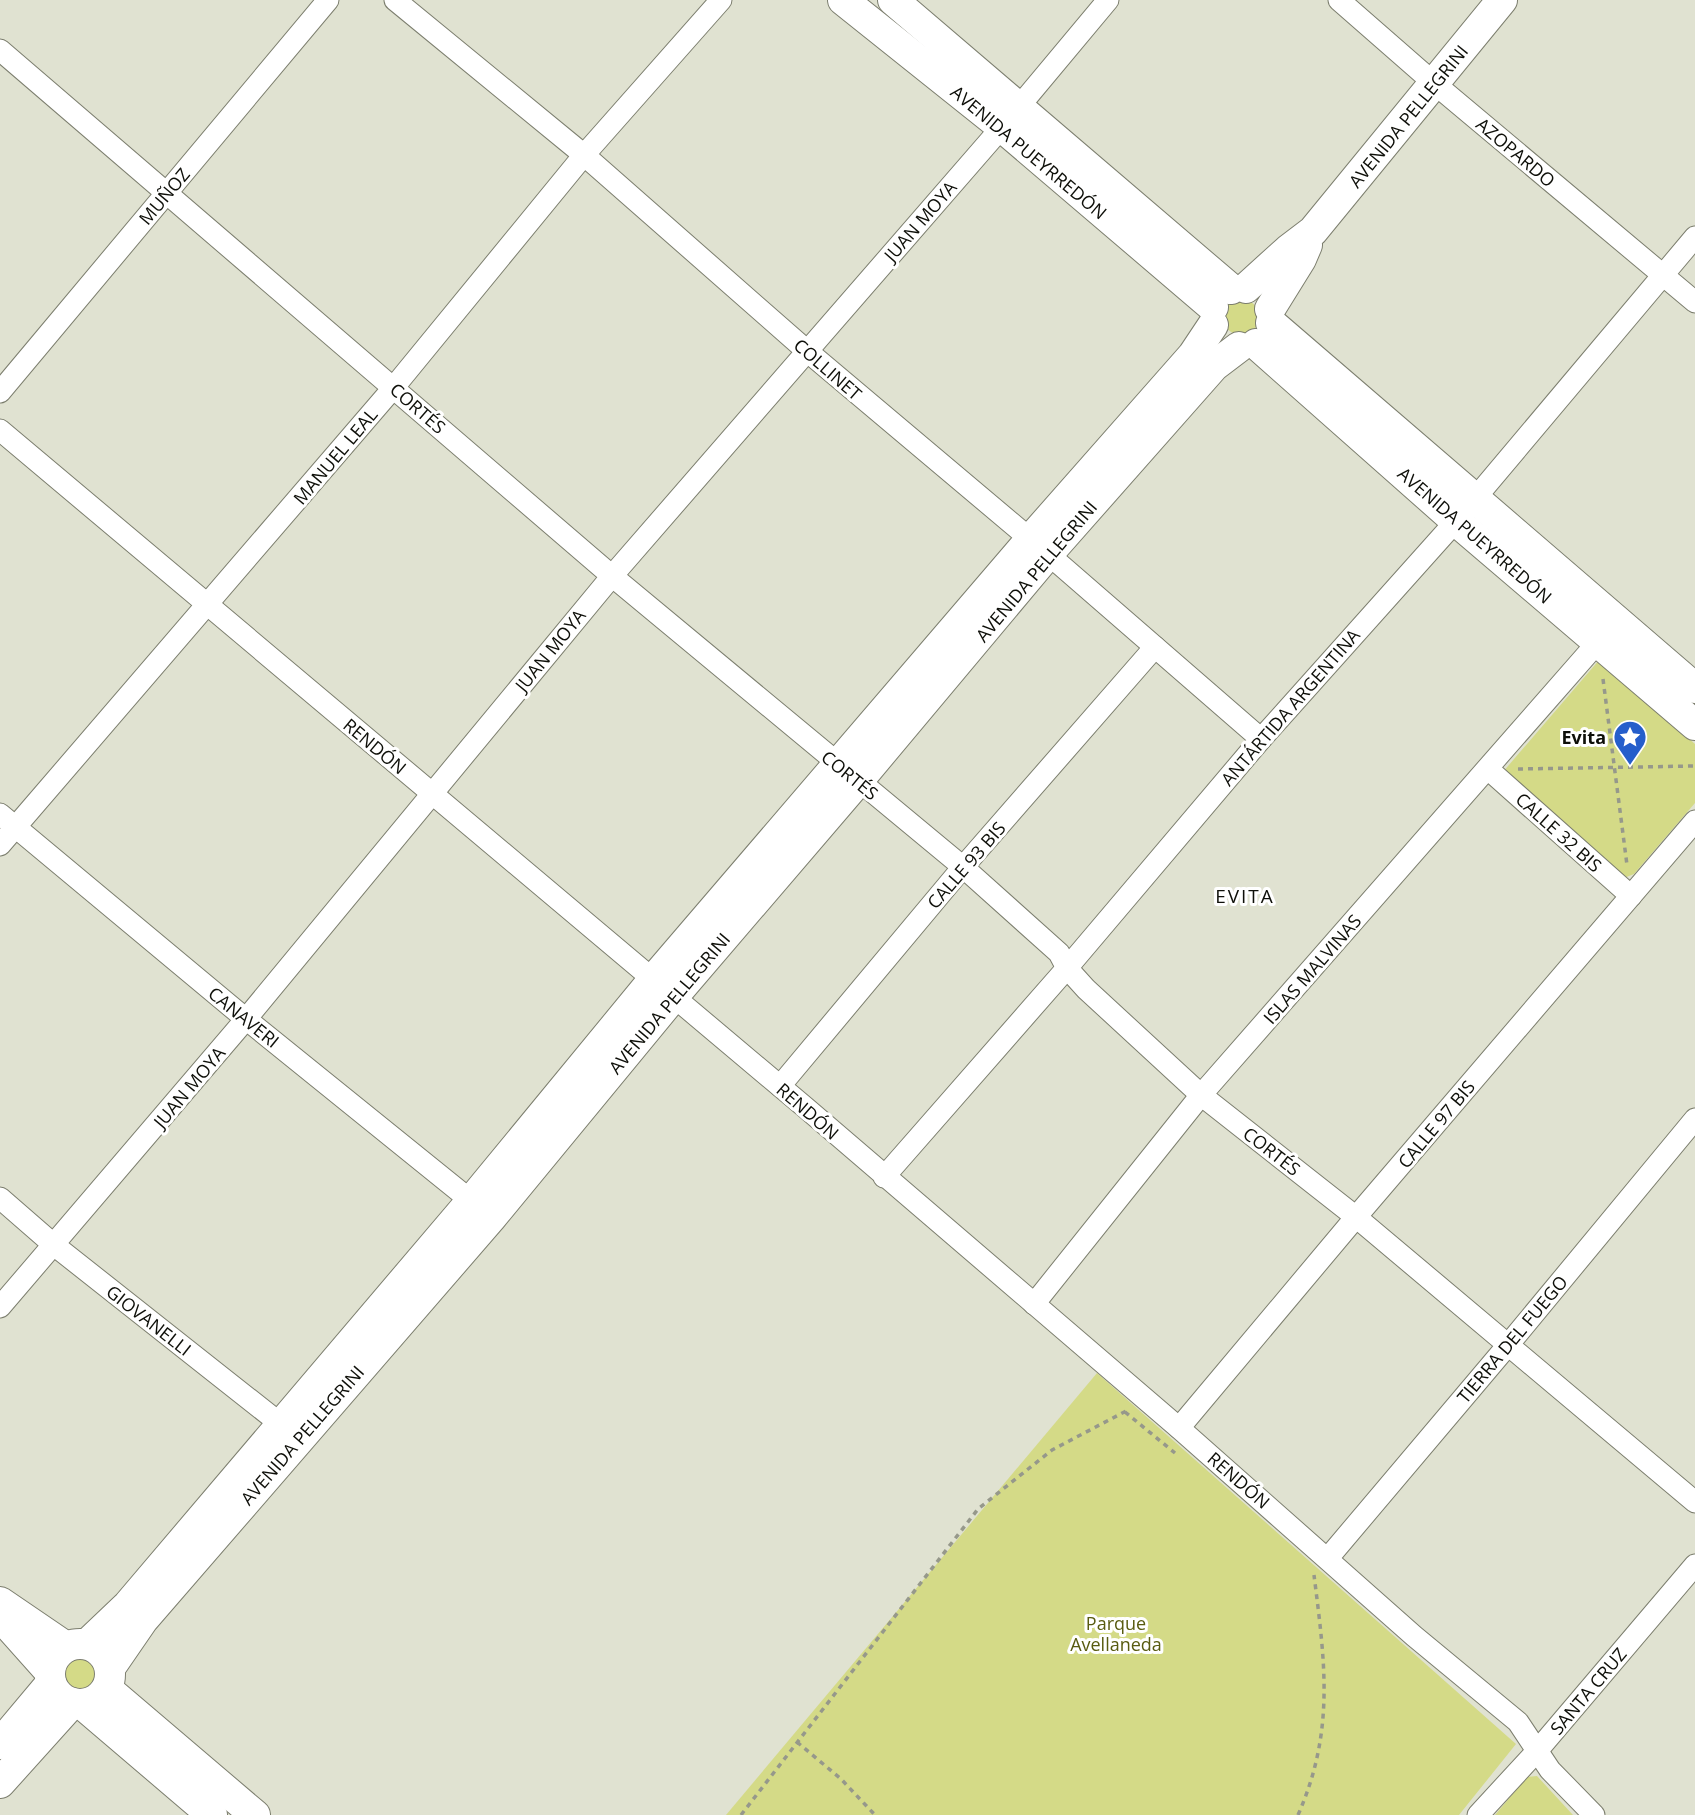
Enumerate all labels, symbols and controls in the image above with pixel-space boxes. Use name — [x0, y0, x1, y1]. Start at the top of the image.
street label: AVENIDA PELLEGRINI — [1343, 40, 1473, 192]
street label: AVENIDA PUEYRREDÓN — [946, 80, 1112, 224]
street label: AZOPARDO — [1471, 112, 1561, 192]
street label: MUÑOZ — [133, 163, 195, 229]
street label: JUAN MOYA — [877, 175, 962, 268]
street label: COLLINET — [789, 333, 867, 405]
street label: CORTÉS — [385, 377, 451, 439]
street label: MANUEL LEAL — [288, 403, 382, 509]
street label: AVENIDA PUEYRREDÓN — [1393, 461, 1557, 609]
street label: AVENIDA PELLEGRINI — [970, 495, 1102, 647]
street label: JUAN MOYA — [508, 603, 591, 698]
street label: ANTÁRTIDA ARGENTINA — [1215, 623, 1365, 791]
street label: RENDÓN — [338, 713, 412, 779]
place icon: Evita — [1611, 718, 1649, 767]
place label: Evita — [1562, 725, 1606, 749]
street label: CORTÉS — [817, 745, 883, 805]
street label: CALLE 32 BIS — [1511, 787, 1607, 877]
street label: CALLE 93 BIS — [922, 816, 1011, 914]
district label: EVITA — [1215, 883, 1275, 909]
street label: ISLAS MALVINAS — [1258, 909, 1366, 1029]
street label: AVENIDA PELLEGRINI — [603, 927, 735, 1079]
street label: CANAVERI — [204, 981, 284, 1053]
street label: JUAN MOYA — [147, 1041, 230, 1134]
street label: CALLE 97 BIS — [1392, 1075, 1480, 1173]
street label: RENDÓN — [772, 1077, 844, 1145]
street label: CORTÉS — [1239, 1121, 1306, 1181]
street label: TIERRA DEL FUEGO — [1451, 1270, 1573, 1408]
street label: GIOVANELLI — [102, 1279, 196, 1361]
street label: AVENIDA PELLEGRINI — [235, 1360, 369, 1510]
street label: RENDÓN — [1203, 1446, 1275, 1514]
park label: Parque Avellaneda — [1070, 1611, 1162, 1656]
street label: SANTA CRUZ — [1545, 1642, 1631, 1740]

